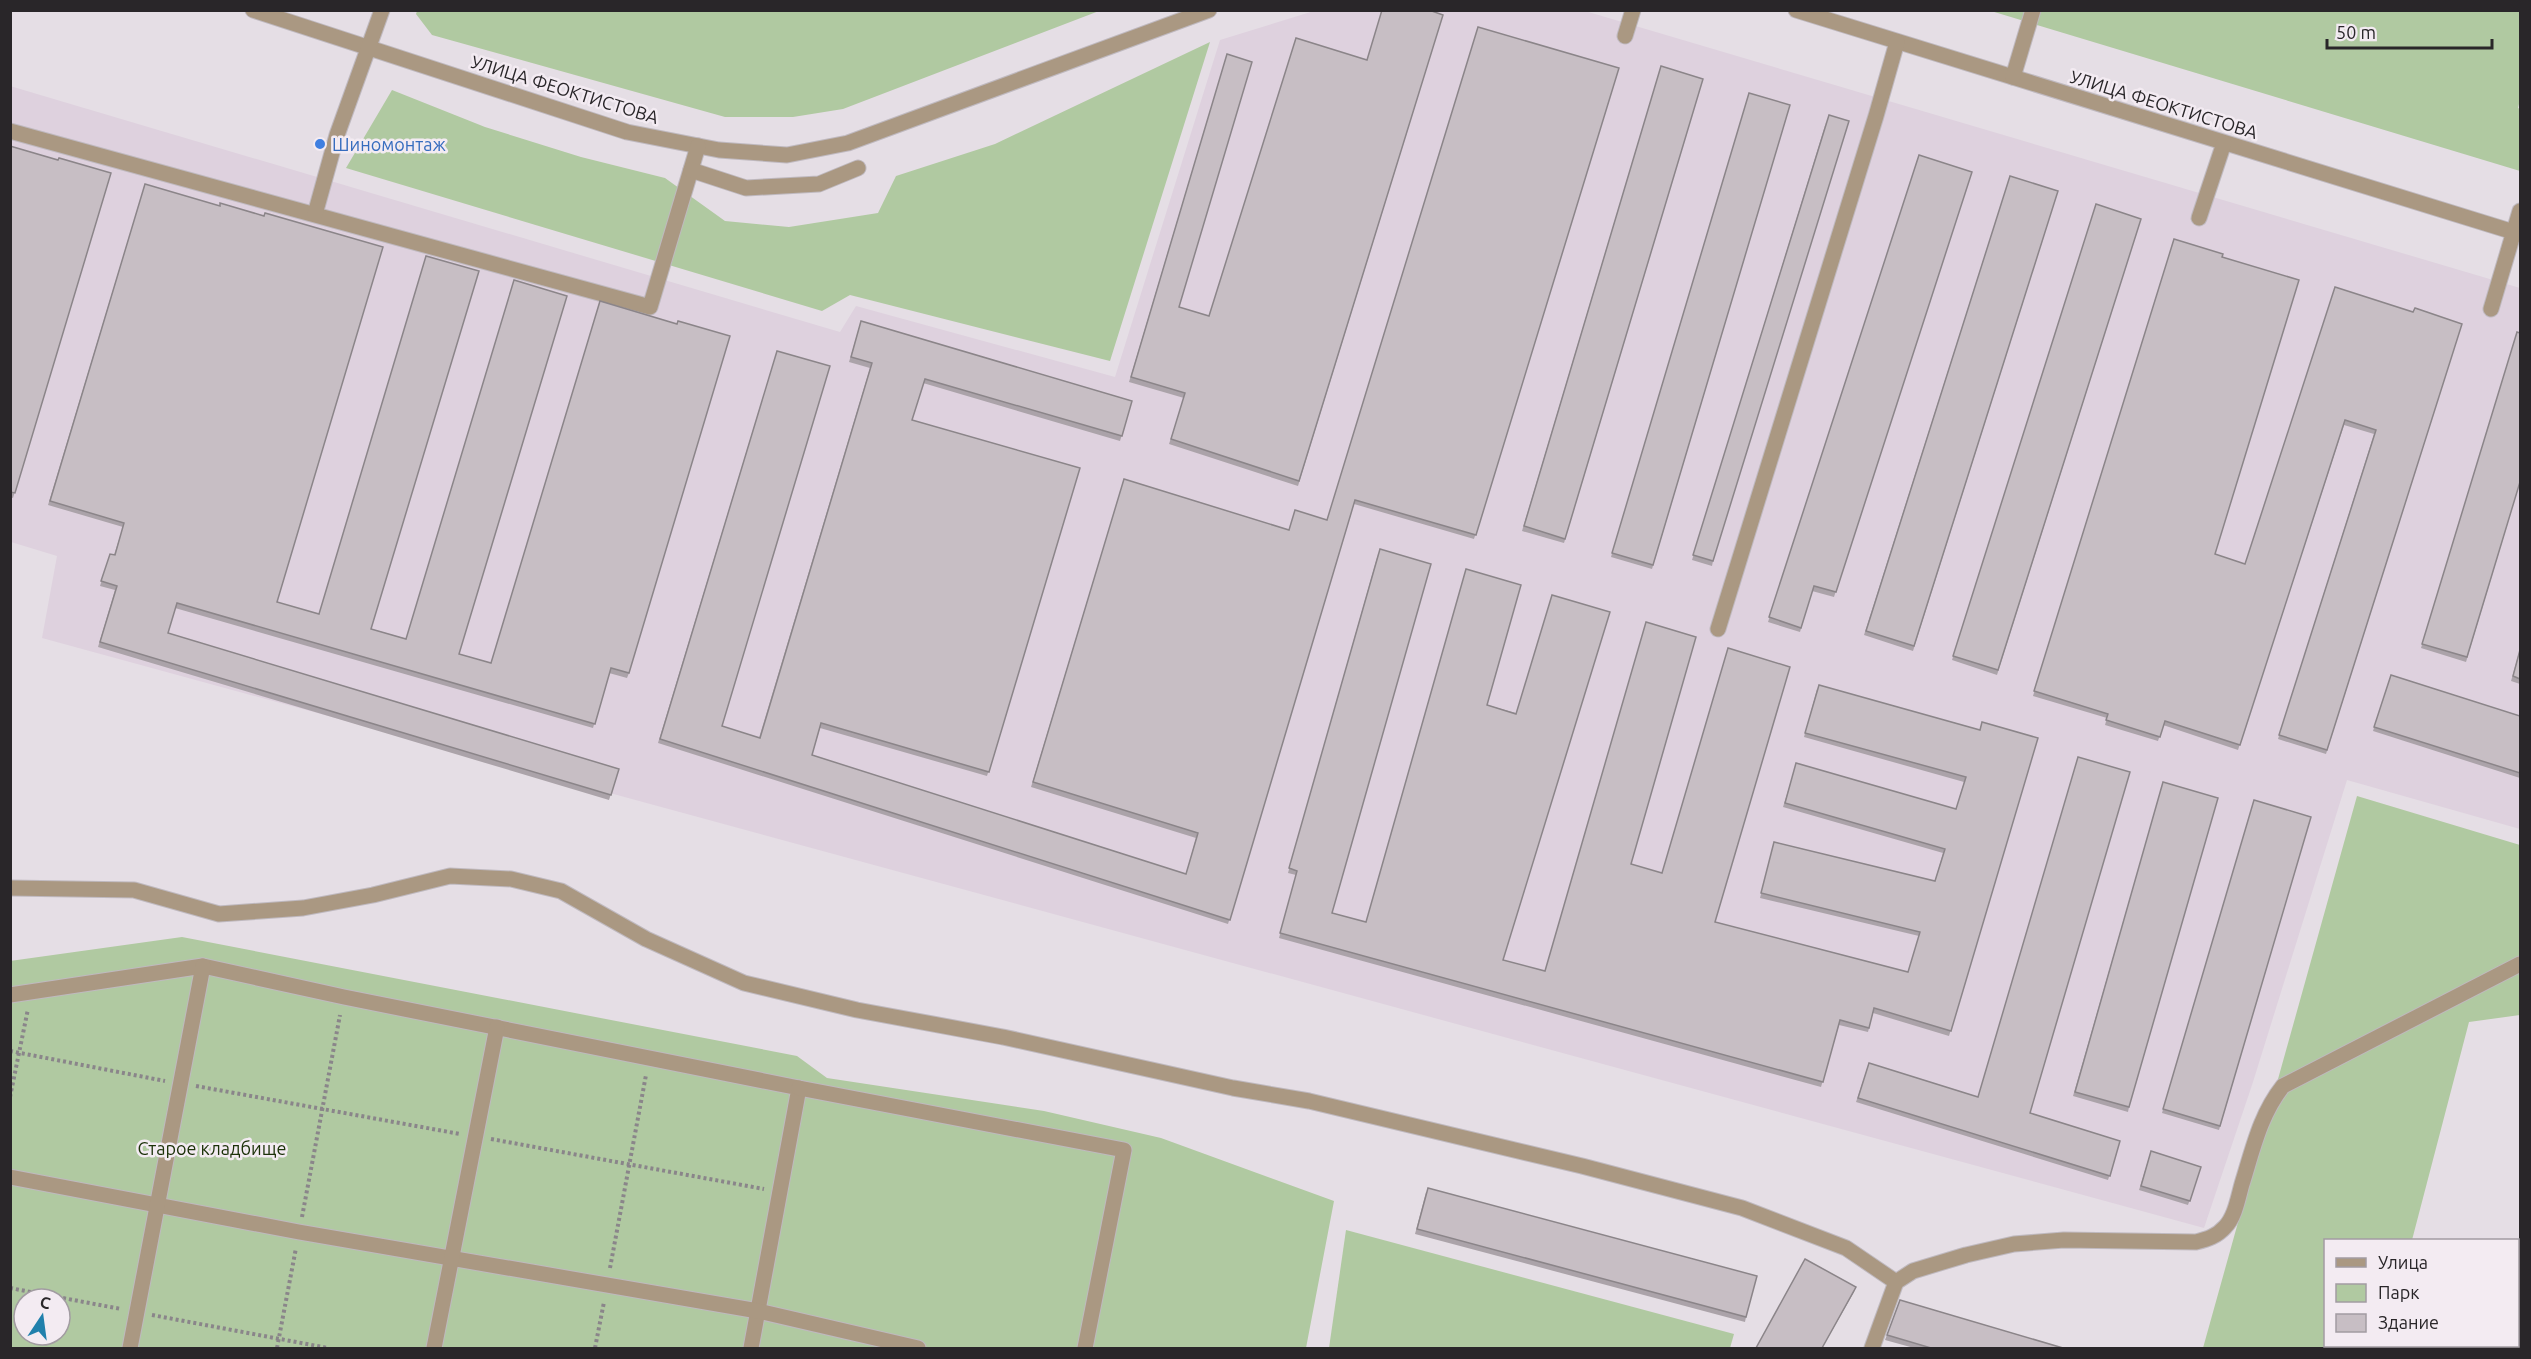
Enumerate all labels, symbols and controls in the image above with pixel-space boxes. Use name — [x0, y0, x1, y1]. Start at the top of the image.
scale bar — [2327, 12, 2492, 50]
text: 50 m — [2336, 22, 2376, 42]
street label: УЛИЦА ФЕОКТИСТОВА — [469, 51, 661, 127]
street label: УЛИЦА ФЕОКТИСТОВА — [2068, 66, 2260, 142]
place label: Шиномонтаж — [332, 134, 447, 154]
marker: Шиномонтаж — [313, 137, 327, 151]
park label: Старое кладбище — [138, 1138, 286, 1158]
legend — [2324, 1239, 2519, 1347]
text: Улица — [2378, 1252, 2428, 1272]
text: Парк — [2378, 1282, 2419, 1302]
north arrow — [12, 1287, 72, 1347]
text: С — [38, 1292, 52, 1312]
text: Здание — [2378, 1312, 2439, 1332]

